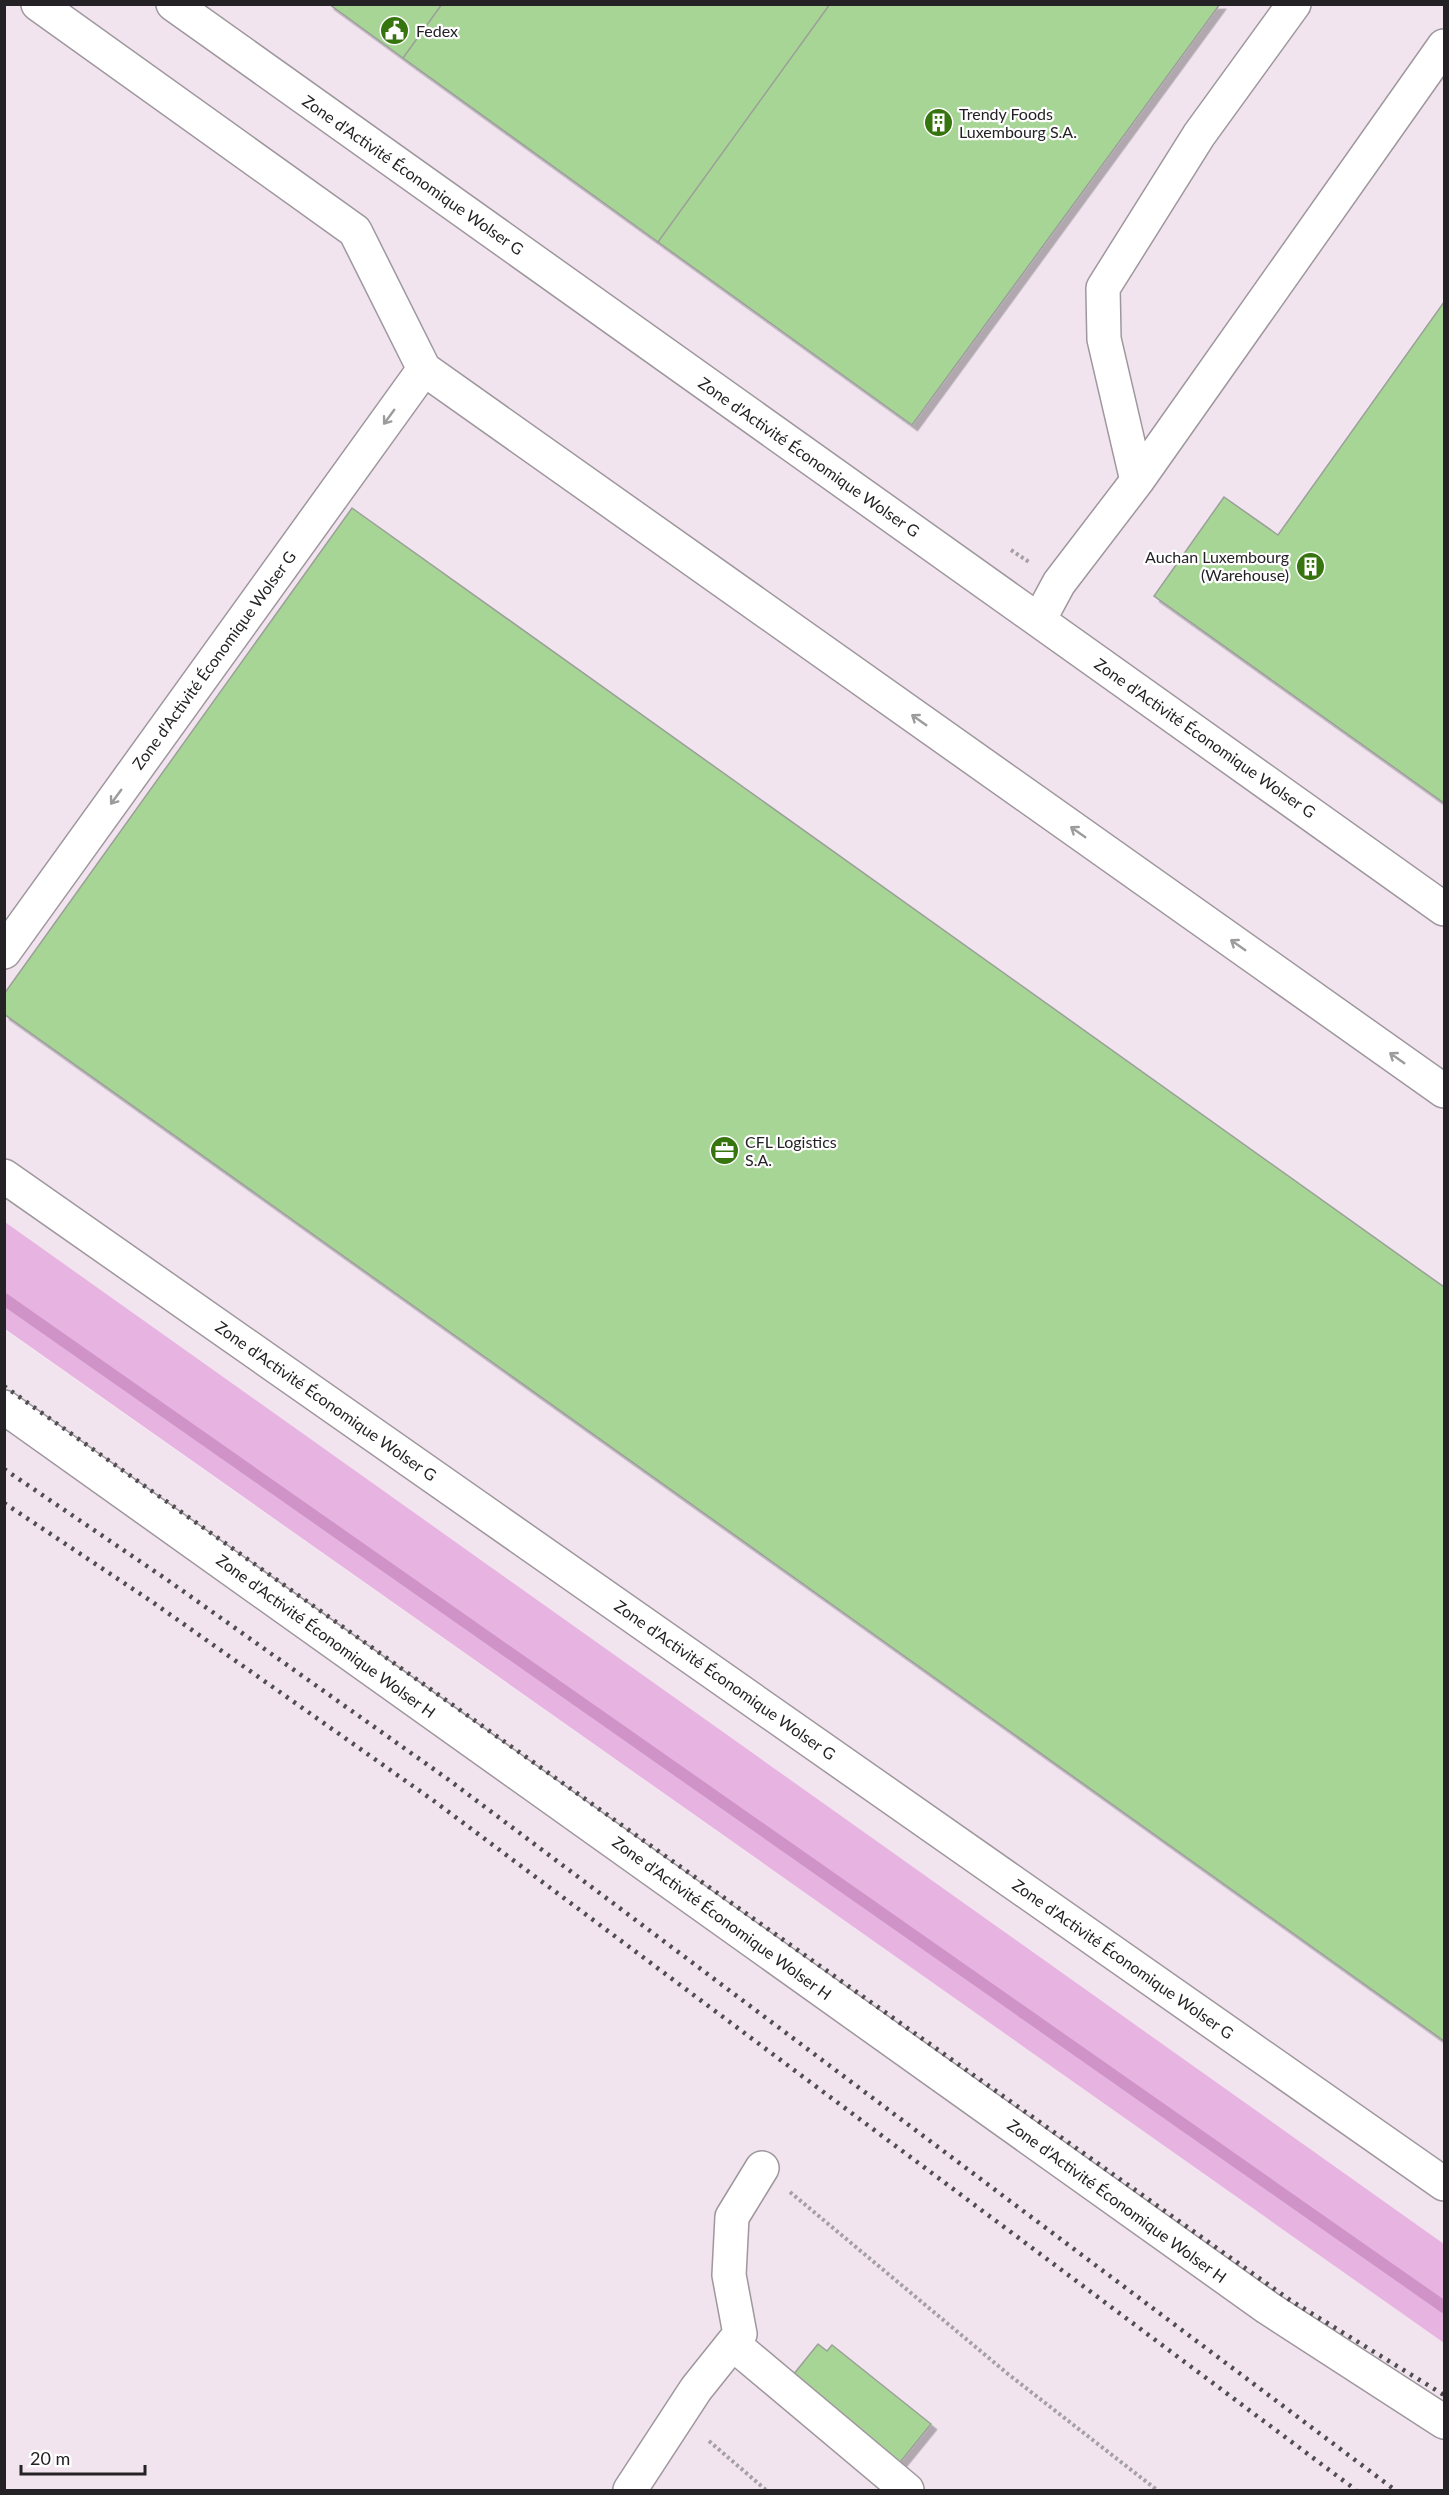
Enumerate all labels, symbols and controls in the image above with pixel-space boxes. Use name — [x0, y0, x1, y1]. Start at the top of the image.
public building icon: Fedex — [379, 15, 411, 47]
place label: Fedex — [416, 21, 458, 40]
street label: Zone d'Activité Économique Wolser G — [299, 91, 527, 258]
place label: Trendy Foods Luxembourg S.A. — [959, 104, 1077, 141]
building icon: Trendy Foods Luxembourg S.A. — [922, 107, 954, 139]
street label: Zone d'Activité Économique Wolser G — [695, 373, 923, 540]
one-way arrow — [383, 408, 396, 424]
street label: Zone d'Activité Économique Wolser G — [128, 547, 299, 773]
place label: Auchan Luxembourg (Warehouse) — [1145, 547, 1289, 584]
building icon: Auchan Luxembourg (Warehouse) — [1294, 550, 1326, 582]
street label: Zone d'Activité Économique Wolser G — [1091, 654, 1319, 821]
one-way arrow — [912, 714, 928, 726]
one-way arrow — [110, 788, 122, 804]
one-way arrow — [1071, 826, 1087, 838]
one-way arrow — [1230, 939, 1246, 951]
one-way arrow — [1389, 1052, 1405, 1064]
place label: CFL Logistics S.A. — [745, 1132, 837, 1169]
office icon: CFL Logistics S.A. — [708, 1135, 740, 1167]
street label: Zone d'Activité Économique Wolser G — [212, 1317, 440, 1484]
street label: Zone d'Activité Économique Wolser H — [213, 1550, 439, 1721]
street label: Zone d'Activité Économique Wolser G — [611, 1596, 839, 1763]
street label: Zone d'Activité Économique Wolser H — [609, 1832, 835, 2003]
street label: Zone d'Activité Économique Wolser G — [1009, 1875, 1237, 2042]
street label: Zone d'Activité Économique Wolser H — [1004, 2115, 1230, 2286]
scale bar — [21, 2438, 146, 2476]
text: 20 m — [30, 2447, 70, 2469]

